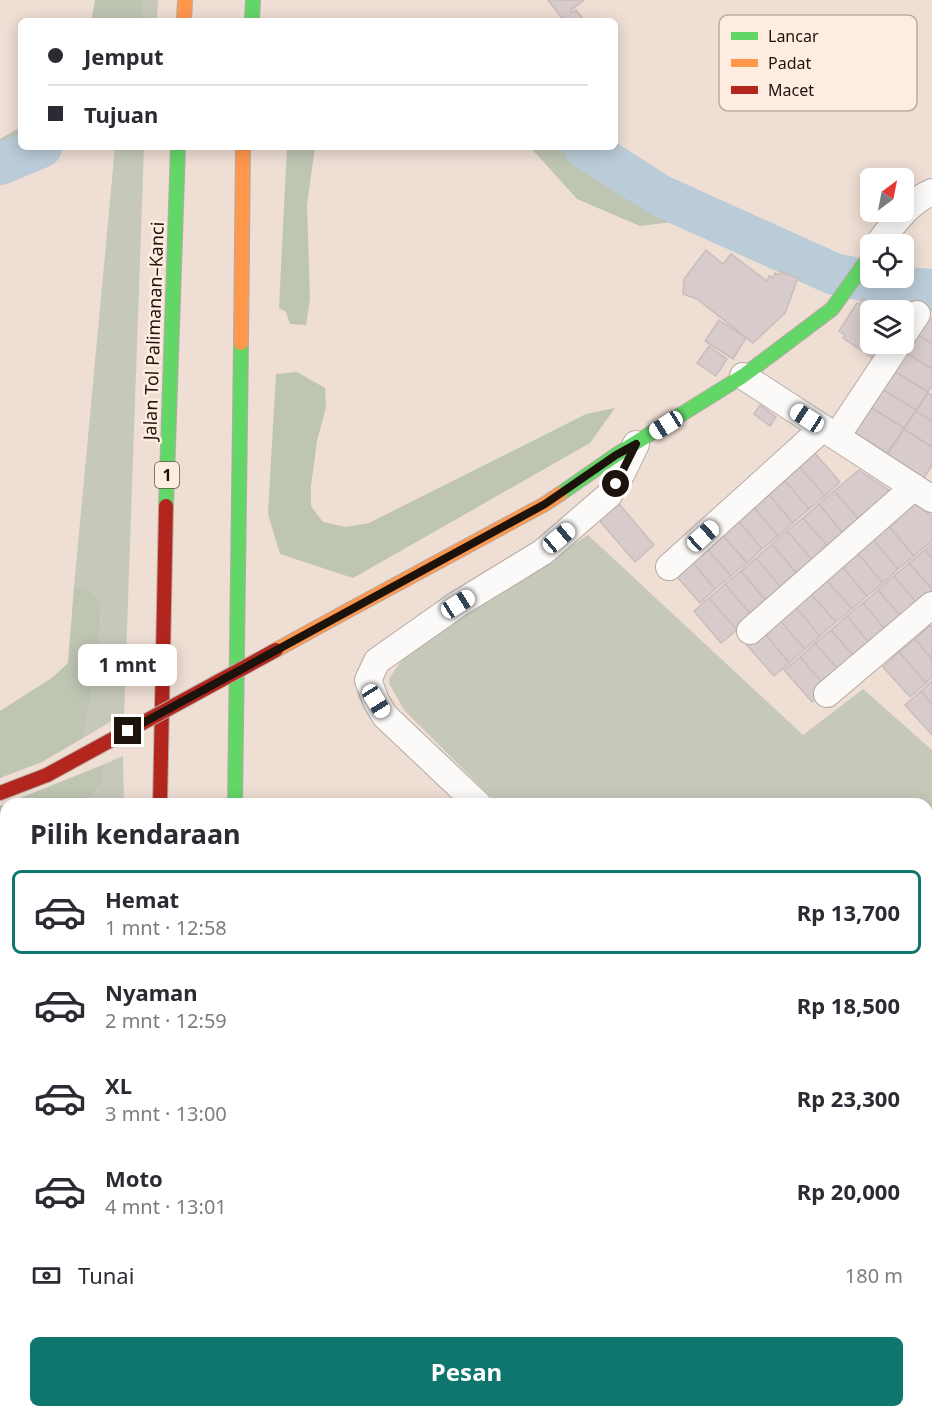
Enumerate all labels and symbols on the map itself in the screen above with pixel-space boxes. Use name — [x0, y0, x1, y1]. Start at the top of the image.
legend — [719, 15, 917, 111]
text: Lancar — [768, 25, 819, 47]
text: Padat — [768, 52, 811, 74]
text: Macet — [768, 79, 814, 101]
north arrow — [860, 168, 914, 222]
street label: Jalan Tol Palimanan–Kanci — [137, 221, 169, 443]
car — [787, 401, 827, 435]
car — [646, 408, 686, 442]
road number: 1 — [155, 462, 179, 488]
route start — [602, 470, 629, 497]
car — [684, 517, 722, 555]
car — [539, 520, 579, 556]
car — [438, 587, 478, 621]
callout: 1 mnt — [78, 644, 178, 686]
car — [359, 681, 393, 721]
route end — [114, 717, 141, 744]

